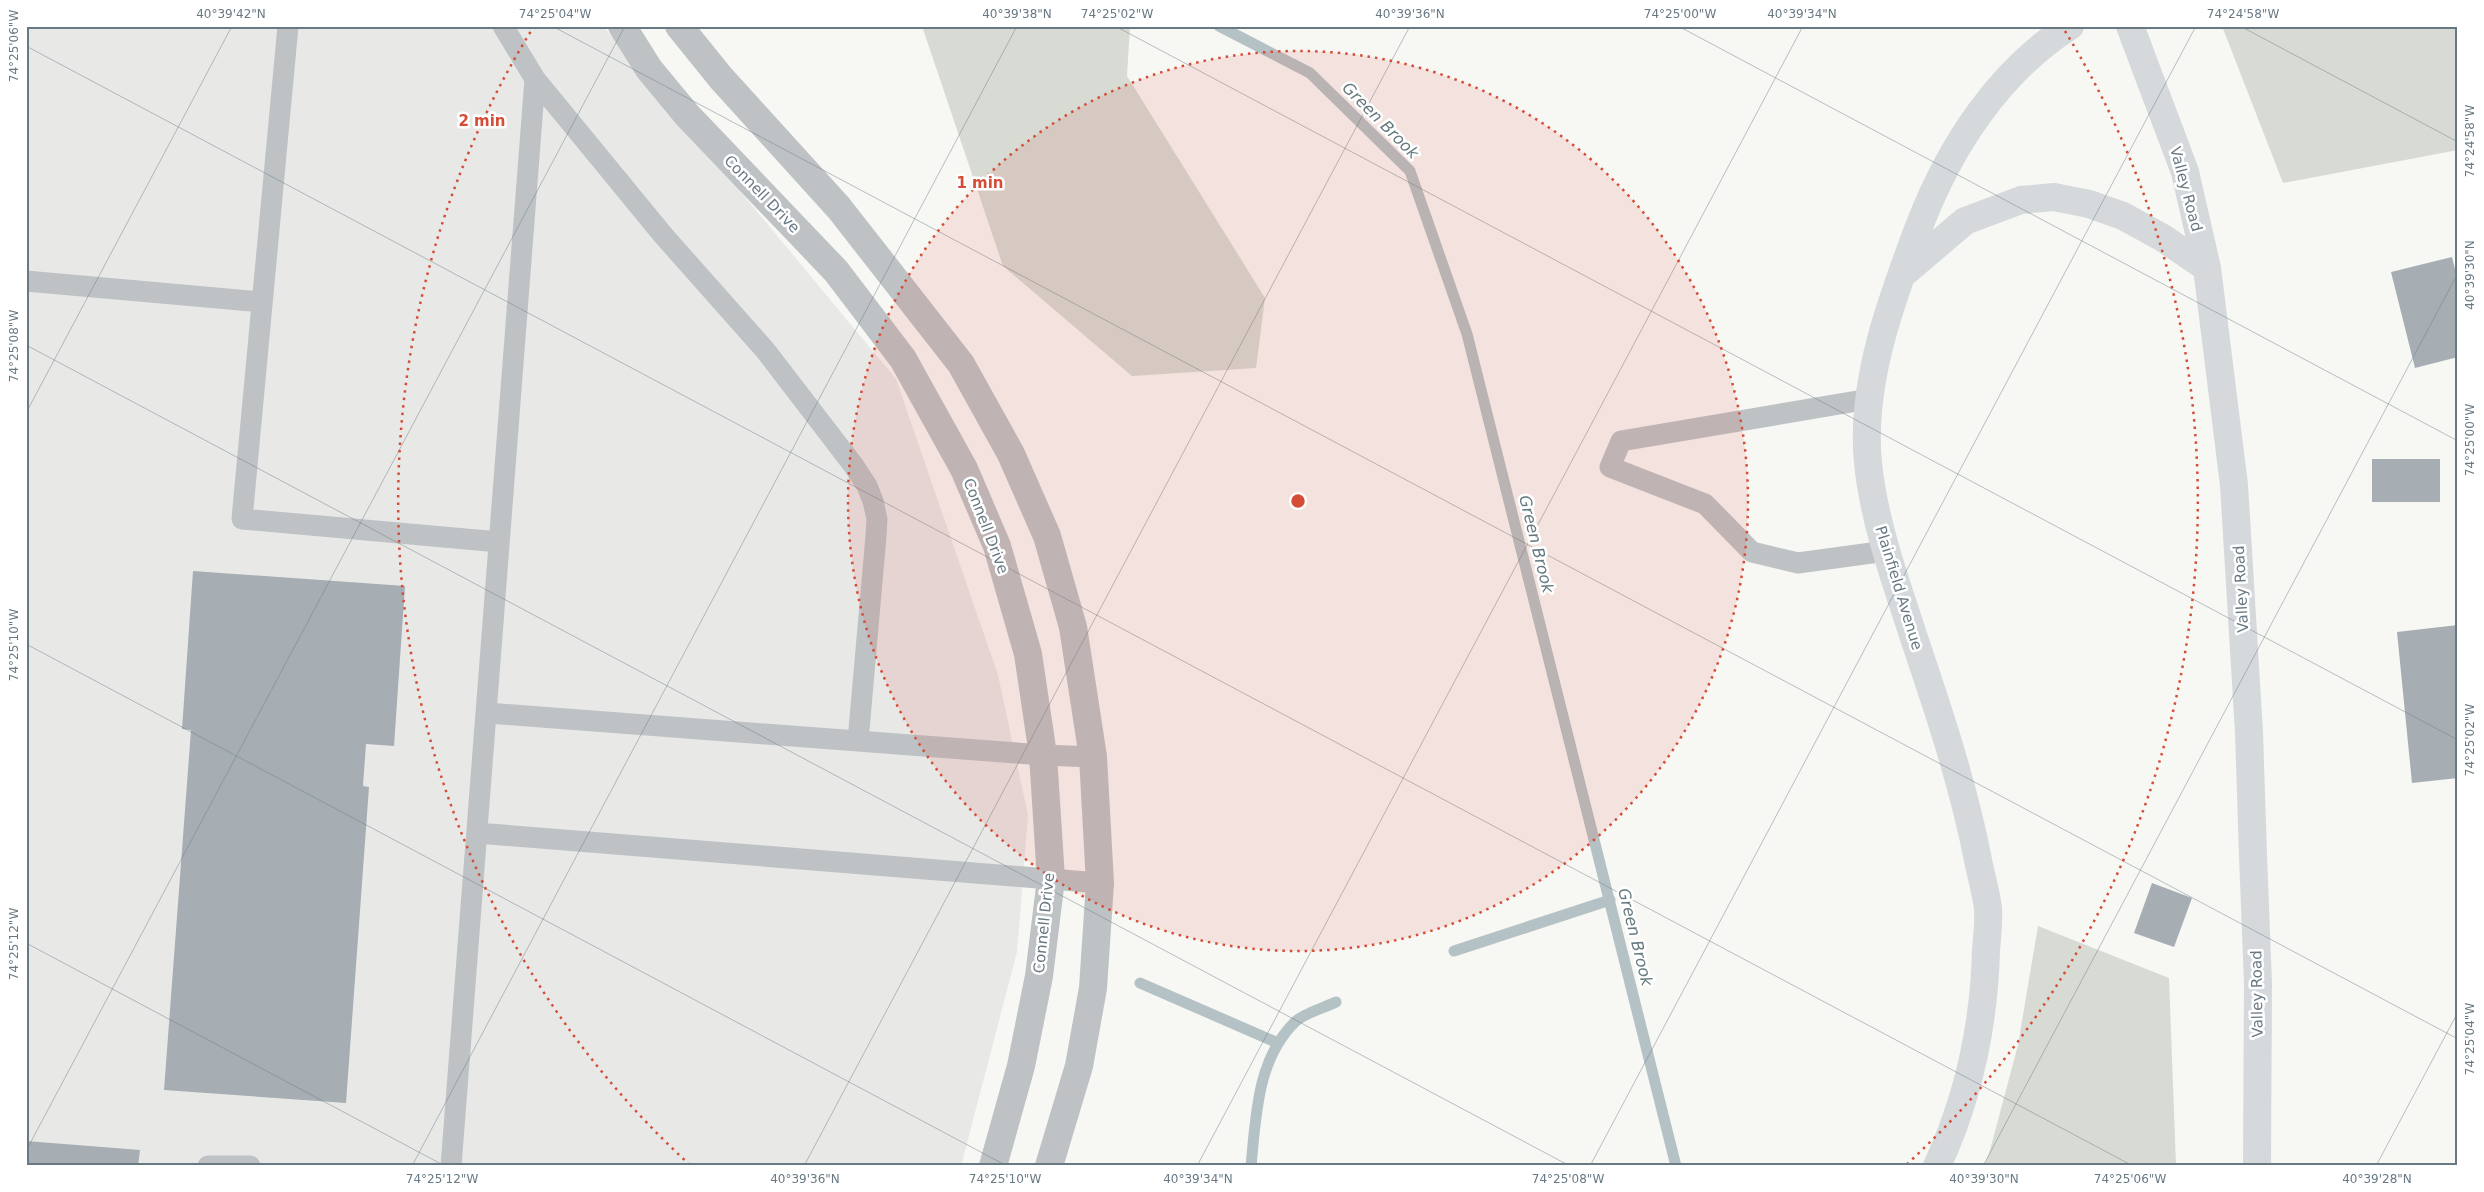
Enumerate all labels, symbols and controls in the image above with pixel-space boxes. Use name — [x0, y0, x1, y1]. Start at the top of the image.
text: 40°39'42"N — [196, 7, 266, 21]
text: 74°25'04"W — [519, 7, 591, 21]
text: 40°39'38"N — [982, 7, 1052, 21]
text: 74°25'02"W — [1081, 7, 1153, 21]
text: 40°39'36"N — [1375, 7, 1445, 21]
text: 74°25'00"W — [1644, 7, 1716, 21]
text: 40°39'34"N — [1767, 7, 1837, 21]
text: 74°24'58"W — [2207, 7, 2279, 21]
text: 74°25'06"W — [7, 10, 21, 82]
water label: Green Brook — [1338, 78, 1423, 163]
text: 74°24'58"W — [2463, 105, 2477, 177]
text: 2 min — [458, 112, 506, 130]
street label: Valley Road — [2166, 145, 2206, 233]
street label: Connell Drive — [720, 151, 804, 237]
text: 1 min — [956, 174, 1004, 192]
text: 40°39'30"N — [2463, 240, 2477, 310]
text: 74°25'08"W — [7, 310, 21, 382]
text: 74°25'00"W — [2463, 404, 2477, 476]
street label: Connell Drive — [960, 476, 1012, 576]
centre of rings — [1289, 492, 1307, 510]
water label: Green Brook — [1515, 493, 1558, 596]
street label: Plainfield Avenue — [1872, 524, 1926, 652]
street label: Valley Road — [2230, 545, 2252, 633]
text: 74°25'10"W — [7, 609, 21, 681]
text: 74°25'02"W — [2463, 704, 2477, 776]
street label: Connell Drive — [1030, 872, 1058, 974]
water label: Green Brook — [1614, 886, 1657, 989]
text: 74°25'12"W — [7, 908, 21, 980]
street label: Valley Road — [2247, 950, 2267, 1038]
text: 74°25'04"W — [2463, 1003, 2477, 1075]
text: 74°25'12"W — [406, 1172, 478, 1186]
text: 40°39'36"N — [770, 1172, 840, 1186]
text: 74°25'10"W — [969, 1172, 1041, 1186]
text: 40°39'34"N — [1163, 1172, 1233, 1186]
text: 74°25'08"W — [1532, 1172, 1604, 1186]
text: 40°39'30"N — [1949, 1172, 2019, 1186]
text: 74°25'06"W — [2094, 1172, 2166, 1186]
text: 40°39'28"N — [2342, 1172, 2412, 1186]

